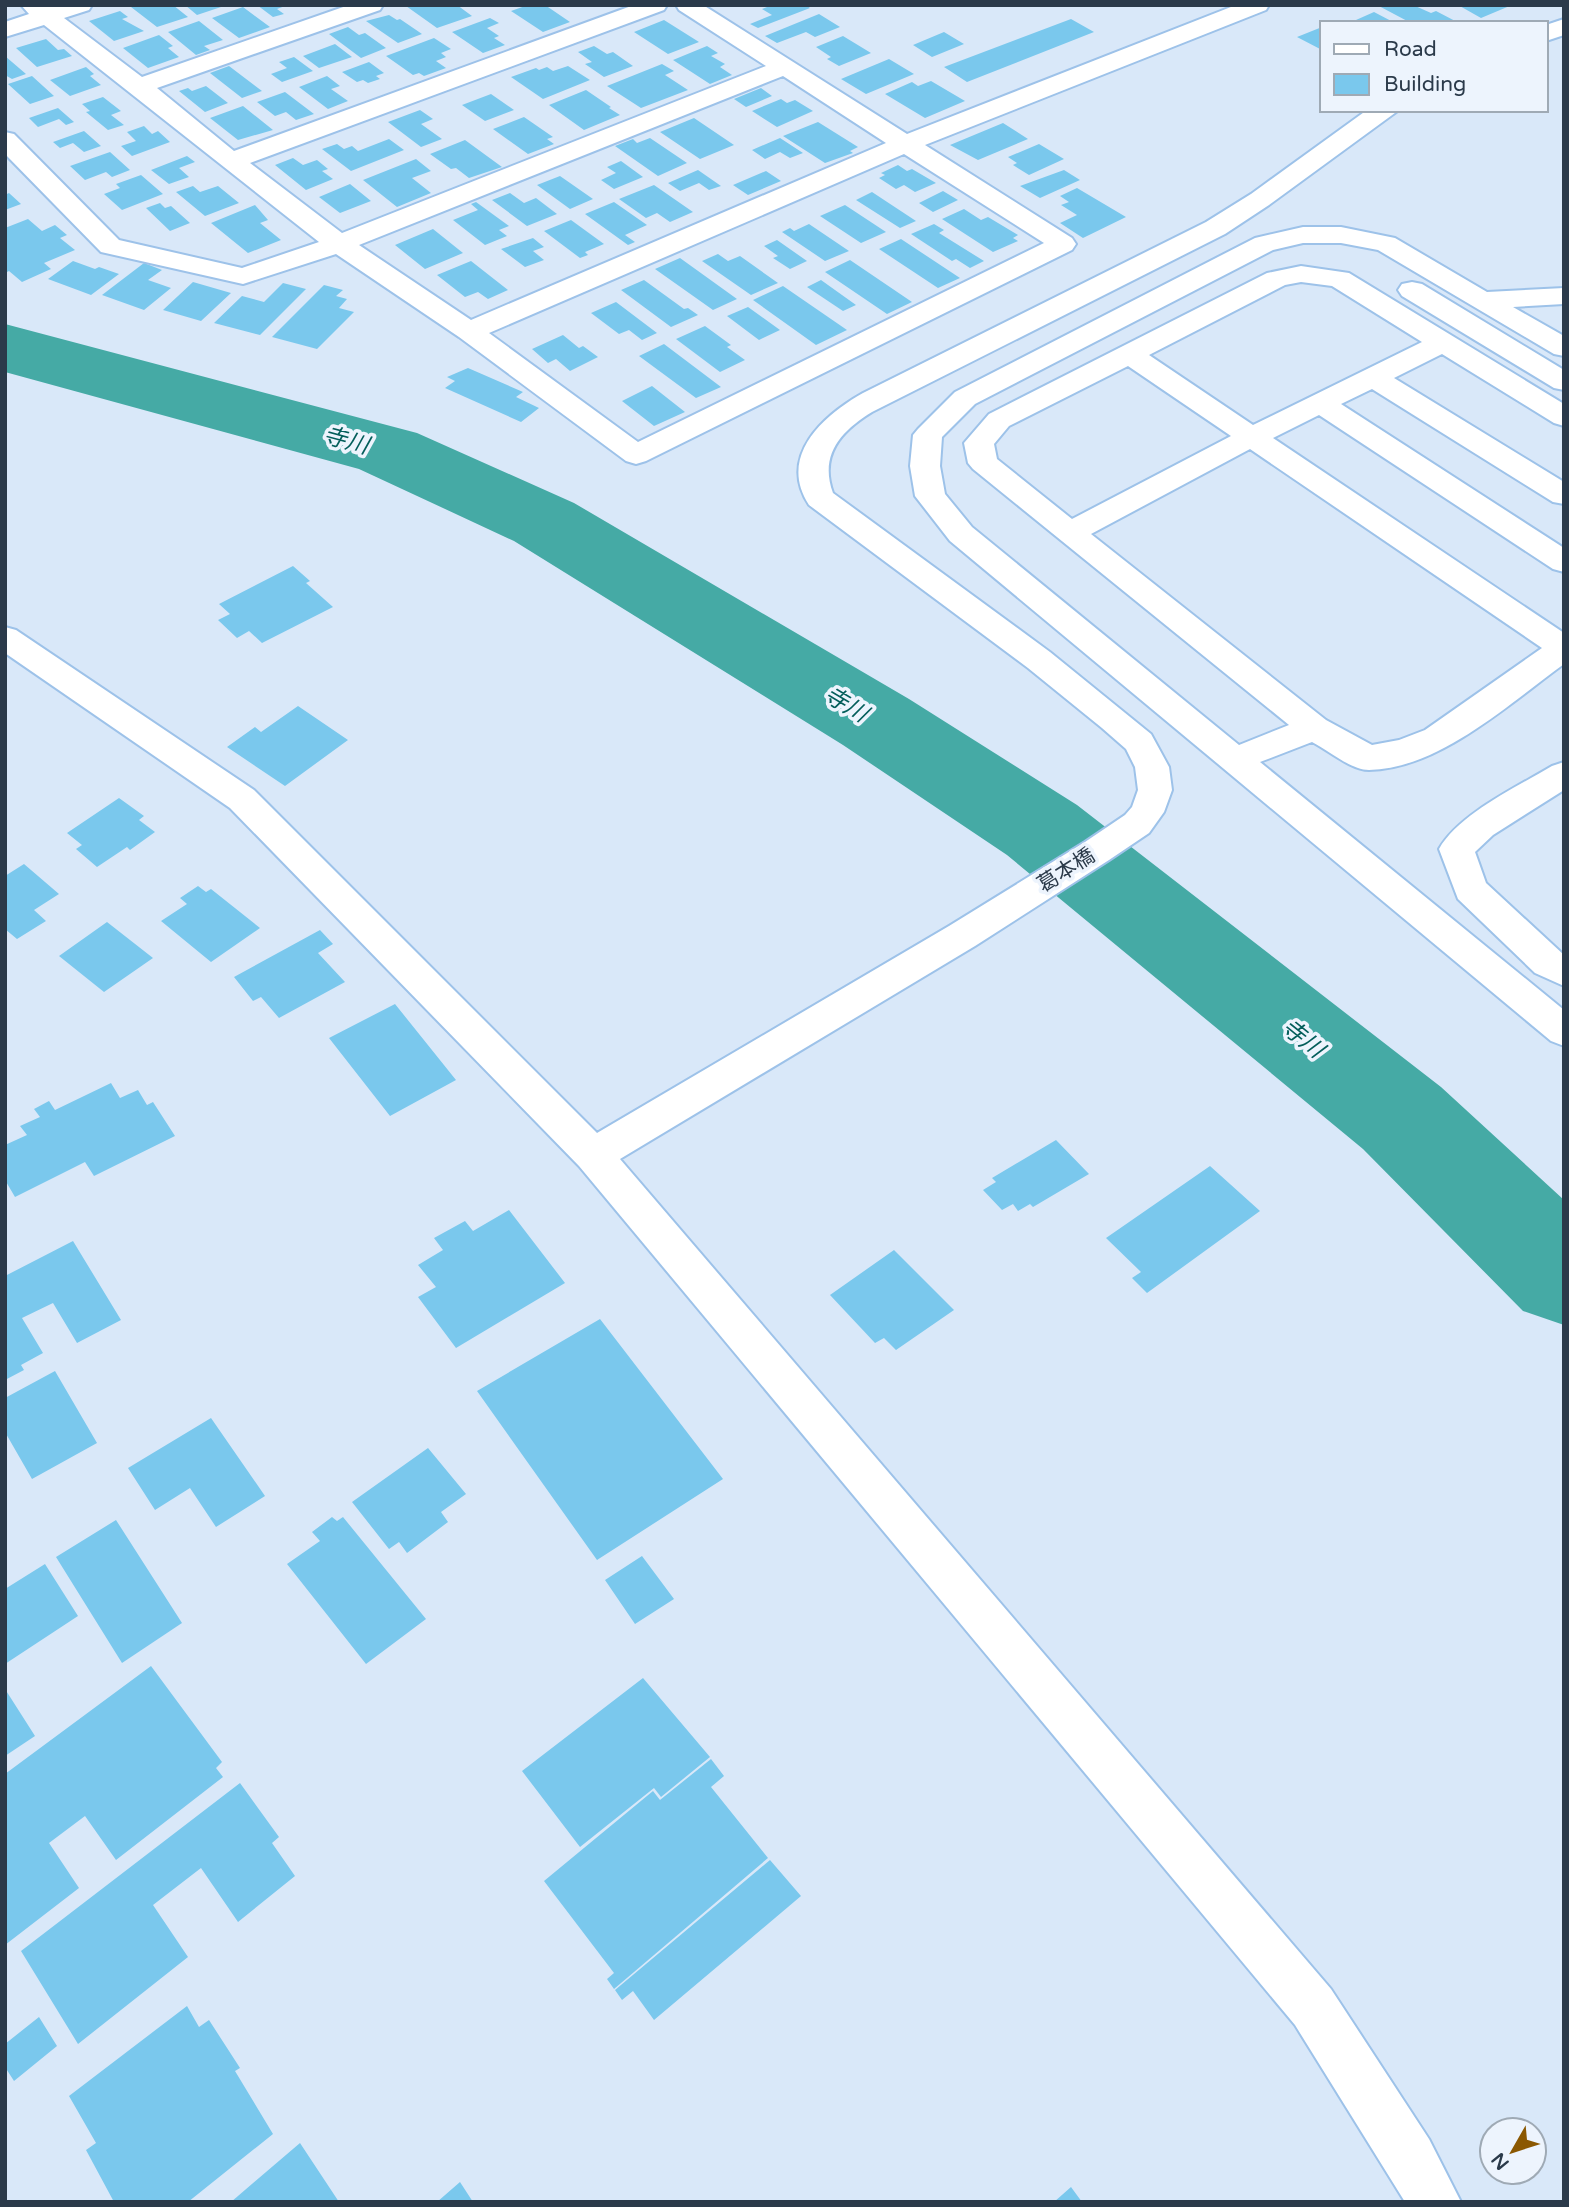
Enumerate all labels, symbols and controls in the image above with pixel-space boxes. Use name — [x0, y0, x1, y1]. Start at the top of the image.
legend — [1320, 21, 1548, 112]
text: Road — [1384, 37, 1437, 62]
text: Building — [1384, 72, 1466, 97]
water label: 寺川 — [320, 421, 374, 461]
water label: 寺川 — [819, 681, 875, 730]
street label: 葛本橋 — [1033, 843, 1100, 898]
water label: 寺川 — [1276, 1013, 1331, 1066]
north arrow — [1478, 2116, 1548, 2186]
text: N — [1487, 2148, 1514, 2174]

